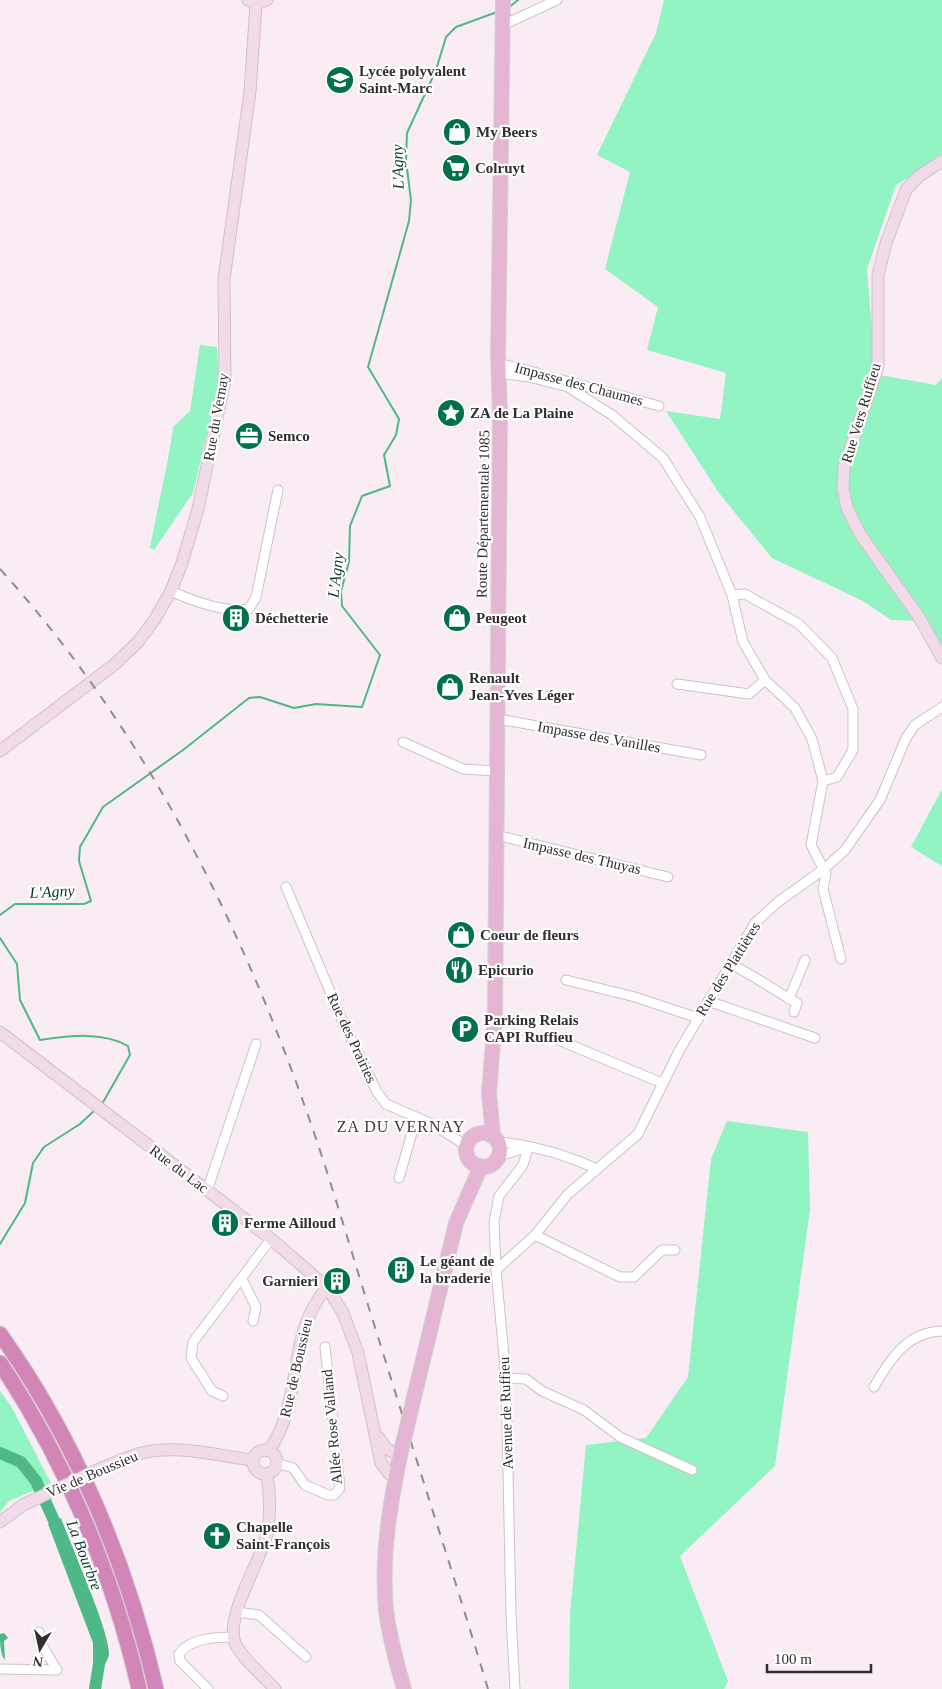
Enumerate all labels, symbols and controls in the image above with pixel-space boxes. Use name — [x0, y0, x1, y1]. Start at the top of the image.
place label: Lycée polyvalent Saint-Marc — [359, 63, 466, 96]
school or university icon: Lycée polyvalent Saint-Marc — [325, 65, 355, 95]
shop icon: My Beers — [442, 117, 472, 147]
place label: My Beers — [476, 124, 537, 140]
water label: L'Agny — [388, 143, 408, 191]
supermarket icon: Colruyt — [441, 153, 471, 183]
place label: Colruyt — [475, 160, 525, 176]
street label: Impasse des Chaumes — [513, 359, 645, 409]
street label: Rue Vers Ruffieu — [838, 361, 884, 465]
street label: Rue du Vernay — [200, 371, 232, 462]
place icon: ZA de La Plaine — [436, 398, 466, 428]
place label: ZA de La Plaine — [470, 405, 574, 421]
office icon: Semco — [234, 421, 264, 451]
place label: Semco — [268, 428, 310, 444]
street label: Route Départementale 1085 — [474, 430, 492, 598]
water label: L'Agny — [324, 551, 348, 600]
building icon: Déchetterie — [221, 603, 251, 633]
shop icon: Peugeot — [442, 603, 472, 633]
place label: Déchetterie — [255, 610, 329, 626]
place label: Peugeot — [476, 610, 527, 626]
place label: Renault Jean-Yves Léger — [469, 670, 575, 703]
shop icon: Renault Jean-Yves Léger — [435, 672, 465, 702]
street label: Impasse des Vanilles — [536, 718, 662, 756]
street label: Impasse des Thuyas — [521, 835, 643, 877]
water label: L'Agny — [28, 882, 76, 902]
street label: Rue des Plattières — [693, 919, 763, 1019]
shop icon: Coeur de fleurs — [446, 920, 476, 950]
place label: Coeur de fleurs — [480, 927, 579, 943]
restaurant icon: Epicurio — [444, 955, 474, 985]
place label: Epicurio — [478, 962, 534, 978]
street label: Rue des Prairies — [324, 990, 380, 1086]
place label: Parking Relais CAPI Ruffieu — [484, 1012, 579, 1045]
parking icon: Parking Relais CAPI Ruffieu — [450, 1014, 480, 1044]
district label: ZA DU VERNAY — [337, 1118, 465, 1135]
street label: Rue du Lac — [147, 1142, 212, 1196]
building icon: Ferme Ailloud — [210, 1208, 240, 1238]
place label: Ferme Ailloud — [244, 1215, 337, 1231]
place label: Le géant de la braderie — [420, 1253, 495, 1286]
building icon: Le géant de la braderie — [386, 1255, 416, 1285]
building icon: Garnieri — [322, 1266, 352, 1296]
place label: Garnieri — [262, 1273, 318, 1289]
street label: Rue de Boussieu — [277, 1317, 315, 1419]
street label: Avenue de Ruffieu — [496, 1356, 516, 1470]
street label: Allée Rose Valland — [319, 1368, 345, 1485]
street label: Vie de Boussieu — [44, 1447, 140, 1500]
water label: La Bourbre — [63, 1517, 106, 1593]
place label: Chapelle Saint-François — [236, 1519, 330, 1552]
church icon: Chapelle Saint-François — [202, 1521, 232, 1551]
north arrow — [15, 1624, 65, 1674]
scale bar — [767, 1642, 871, 1674]
text: 100 m — [774, 1651, 812, 1667]
text: N — [32, 1653, 44, 1670]

